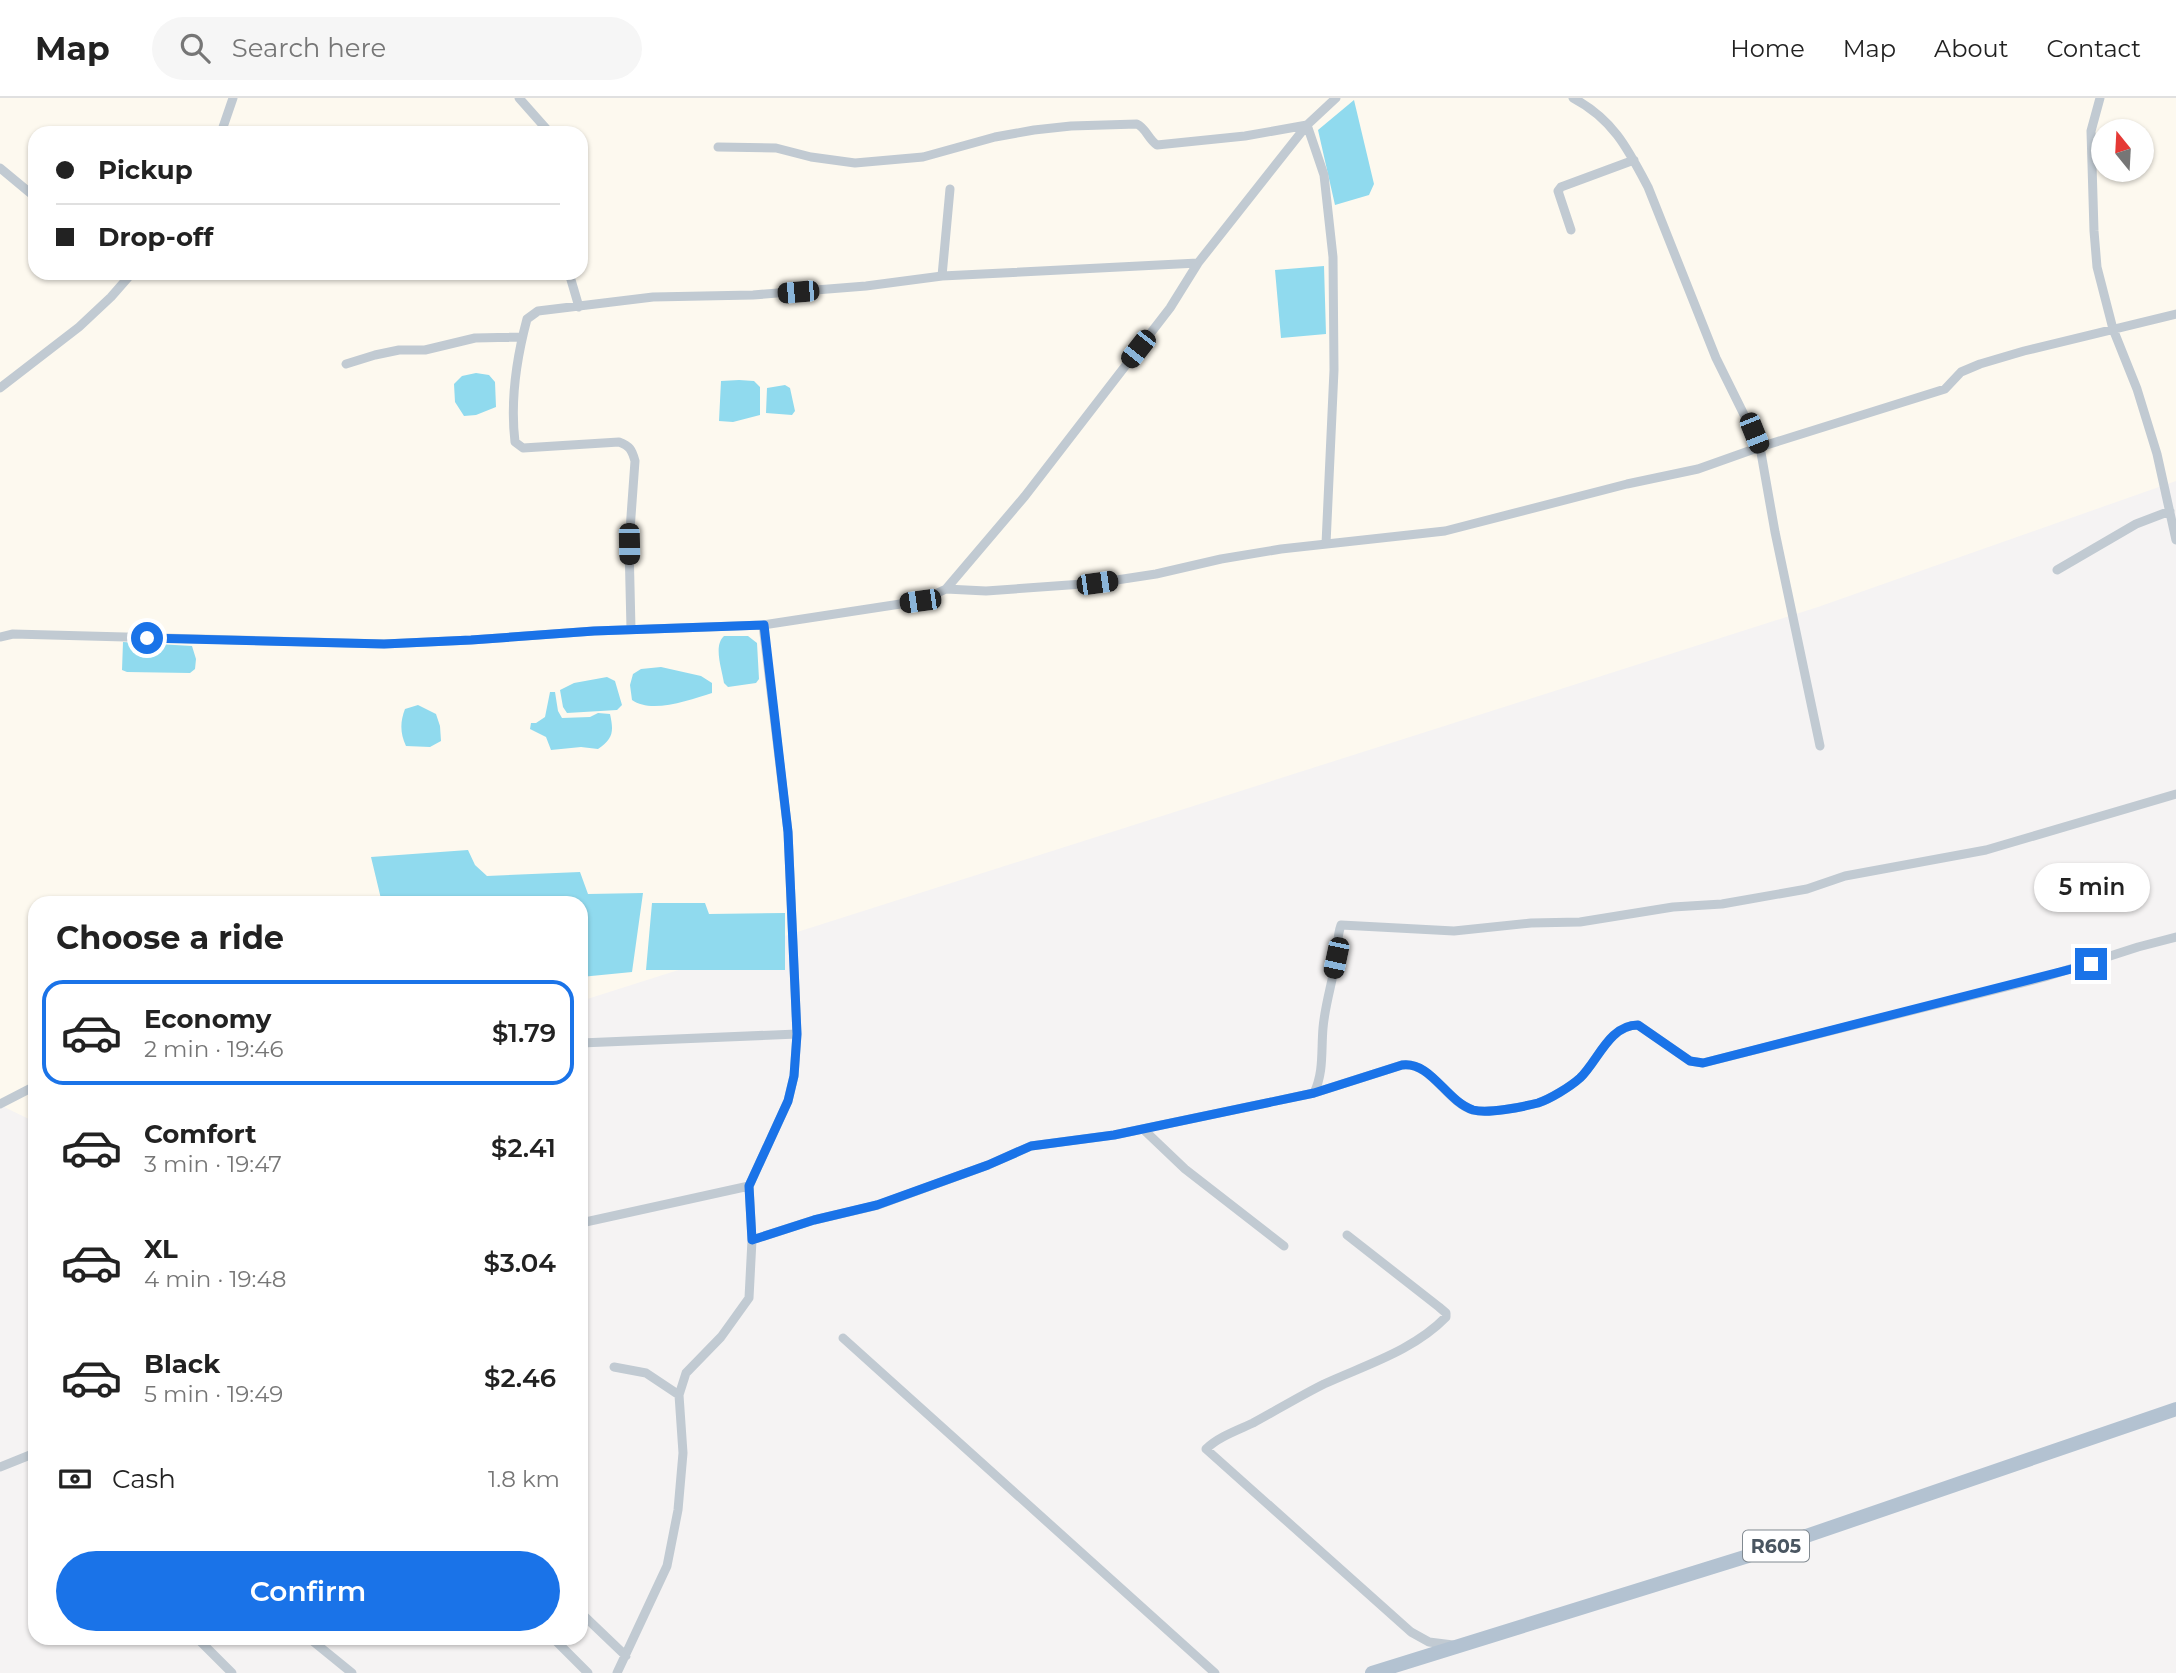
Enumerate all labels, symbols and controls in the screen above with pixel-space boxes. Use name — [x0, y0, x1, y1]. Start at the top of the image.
search box — [152, 17, 642, 80]
text: Map — [35, 28, 110, 68]
icon: search — [176, 29, 214, 67]
text: Search here — [232, 32, 386, 64]
text: Home — [1730, 34, 1805, 63]
text: Map — [1843, 34, 1896, 63]
text: About — [1934, 34, 2008, 63]
text: Contact — [2046, 34, 2141, 63]
north arrow — [2091, 119, 2154, 182]
map controls — [2091, 119, 2154, 182]
text: Pickup — [98, 154, 193, 186]
text: Drop-off — [98, 221, 213, 253]
car — [777, 280, 820, 304]
car — [1117, 326, 1160, 372]
car — [1737, 410, 1772, 456]
car — [619, 523, 640, 565]
car — [1075, 570, 1120, 596]
car — [898, 588, 943, 614]
route start — [131, 622, 163, 654]
callout: 5 min — [2033, 862, 2149, 912]
text: 5 min — [2059, 873, 2125, 901]
text: Choose a ride — [56, 918, 284, 957]
car — [1322, 935, 1351, 981]
route end — [2075, 948, 2107, 980]
icon: car — [60, 1001, 123, 1064]
text: Economy — [144, 1003, 271, 1035]
text: $1.79 — [492, 1017, 556, 1049]
text: 2 min · 19:46 — [144, 1035, 283, 1063]
icon: car — [60, 1116, 123, 1179]
text: Comfort — [144, 1118, 256, 1150]
text: $2.41 — [491, 1132, 556, 1164]
text: 3 min · 19:47 — [144, 1150, 282, 1178]
icon: car — [60, 1231, 123, 1294]
text: XL — [144, 1233, 178, 1265]
text: $3.04 — [483, 1247, 556, 1279]
text: 4 min · 19:48 — [144, 1265, 287, 1293]
icon: car — [60, 1346, 123, 1409]
text: Black — [144, 1348, 220, 1380]
text: $2.46 — [484, 1362, 556, 1394]
text: 5 min · 19:49 — [144, 1380, 283, 1408]
icon: cash — [56, 1460, 94, 1498]
text: Cash — [112, 1463, 176, 1495]
text: 1.8 km — [488, 1465, 560, 1493]
road number: R605 — [1743, 1530, 1809, 1562]
button: Confirm — [56, 1551, 560, 1631]

